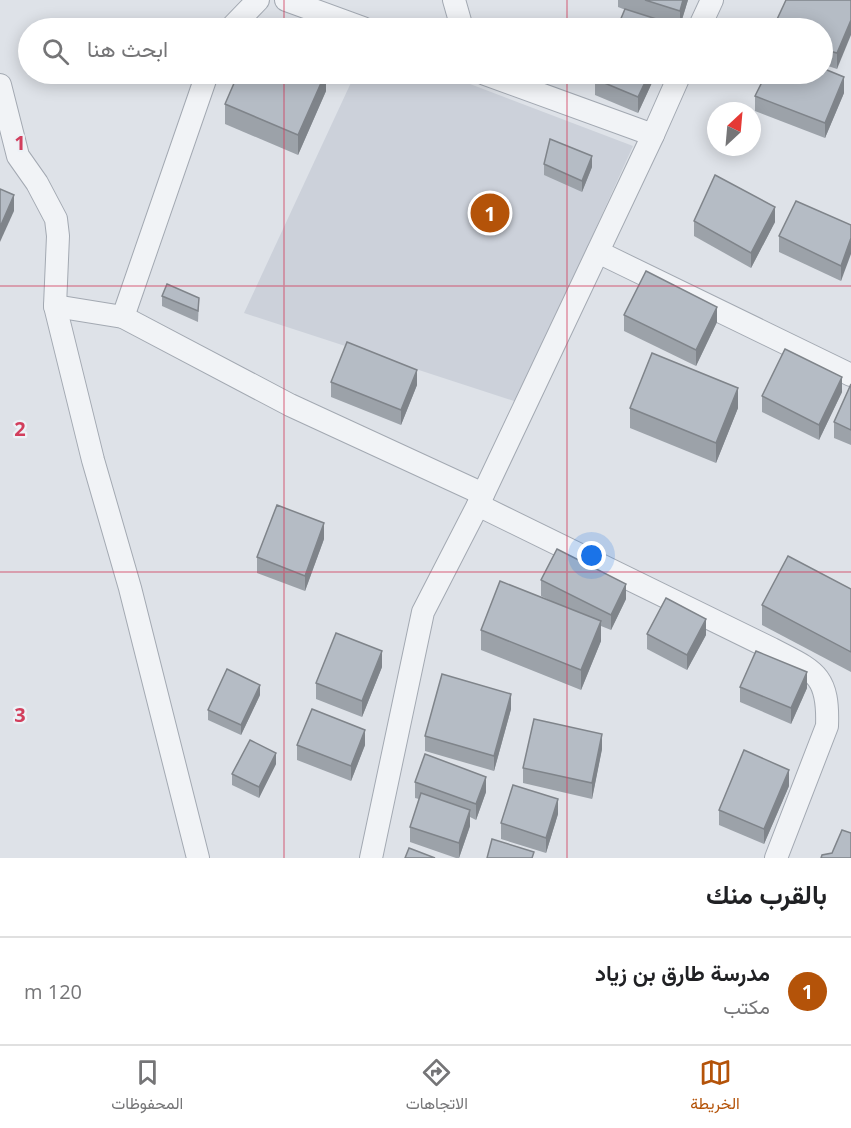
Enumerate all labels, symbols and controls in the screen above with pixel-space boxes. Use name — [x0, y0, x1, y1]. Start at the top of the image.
search box — [18, 18, 833, 84]
text: ابحث هنا — [87, 33, 168, 63]
icon: search — [39, 35, 72, 68]
north arrow — [707, 102, 761, 156]
text: 1 — [14, 129, 26, 156]
pin: 1 — [470, 190, 510, 236]
text: 2 — [14, 415, 26, 442]
your location — [577, 541, 606, 570]
text: 3 — [14, 701, 26, 728]
text: بالقرب منك — [706, 876, 827, 912]
text: مدرسة طارق بن زياد — [595, 957, 770, 987]
text: 120 m — [24, 978, 82, 1005]
text: 1 — [802, 978, 813, 1005]
text: مكتب — [723, 993, 770, 1020]
tab: المحفوظات — [111, 1056, 183, 1118]
tab: الاتجاهات — [406, 1056, 468, 1118]
tab: الخريطة — [690, 1056, 740, 1118]

